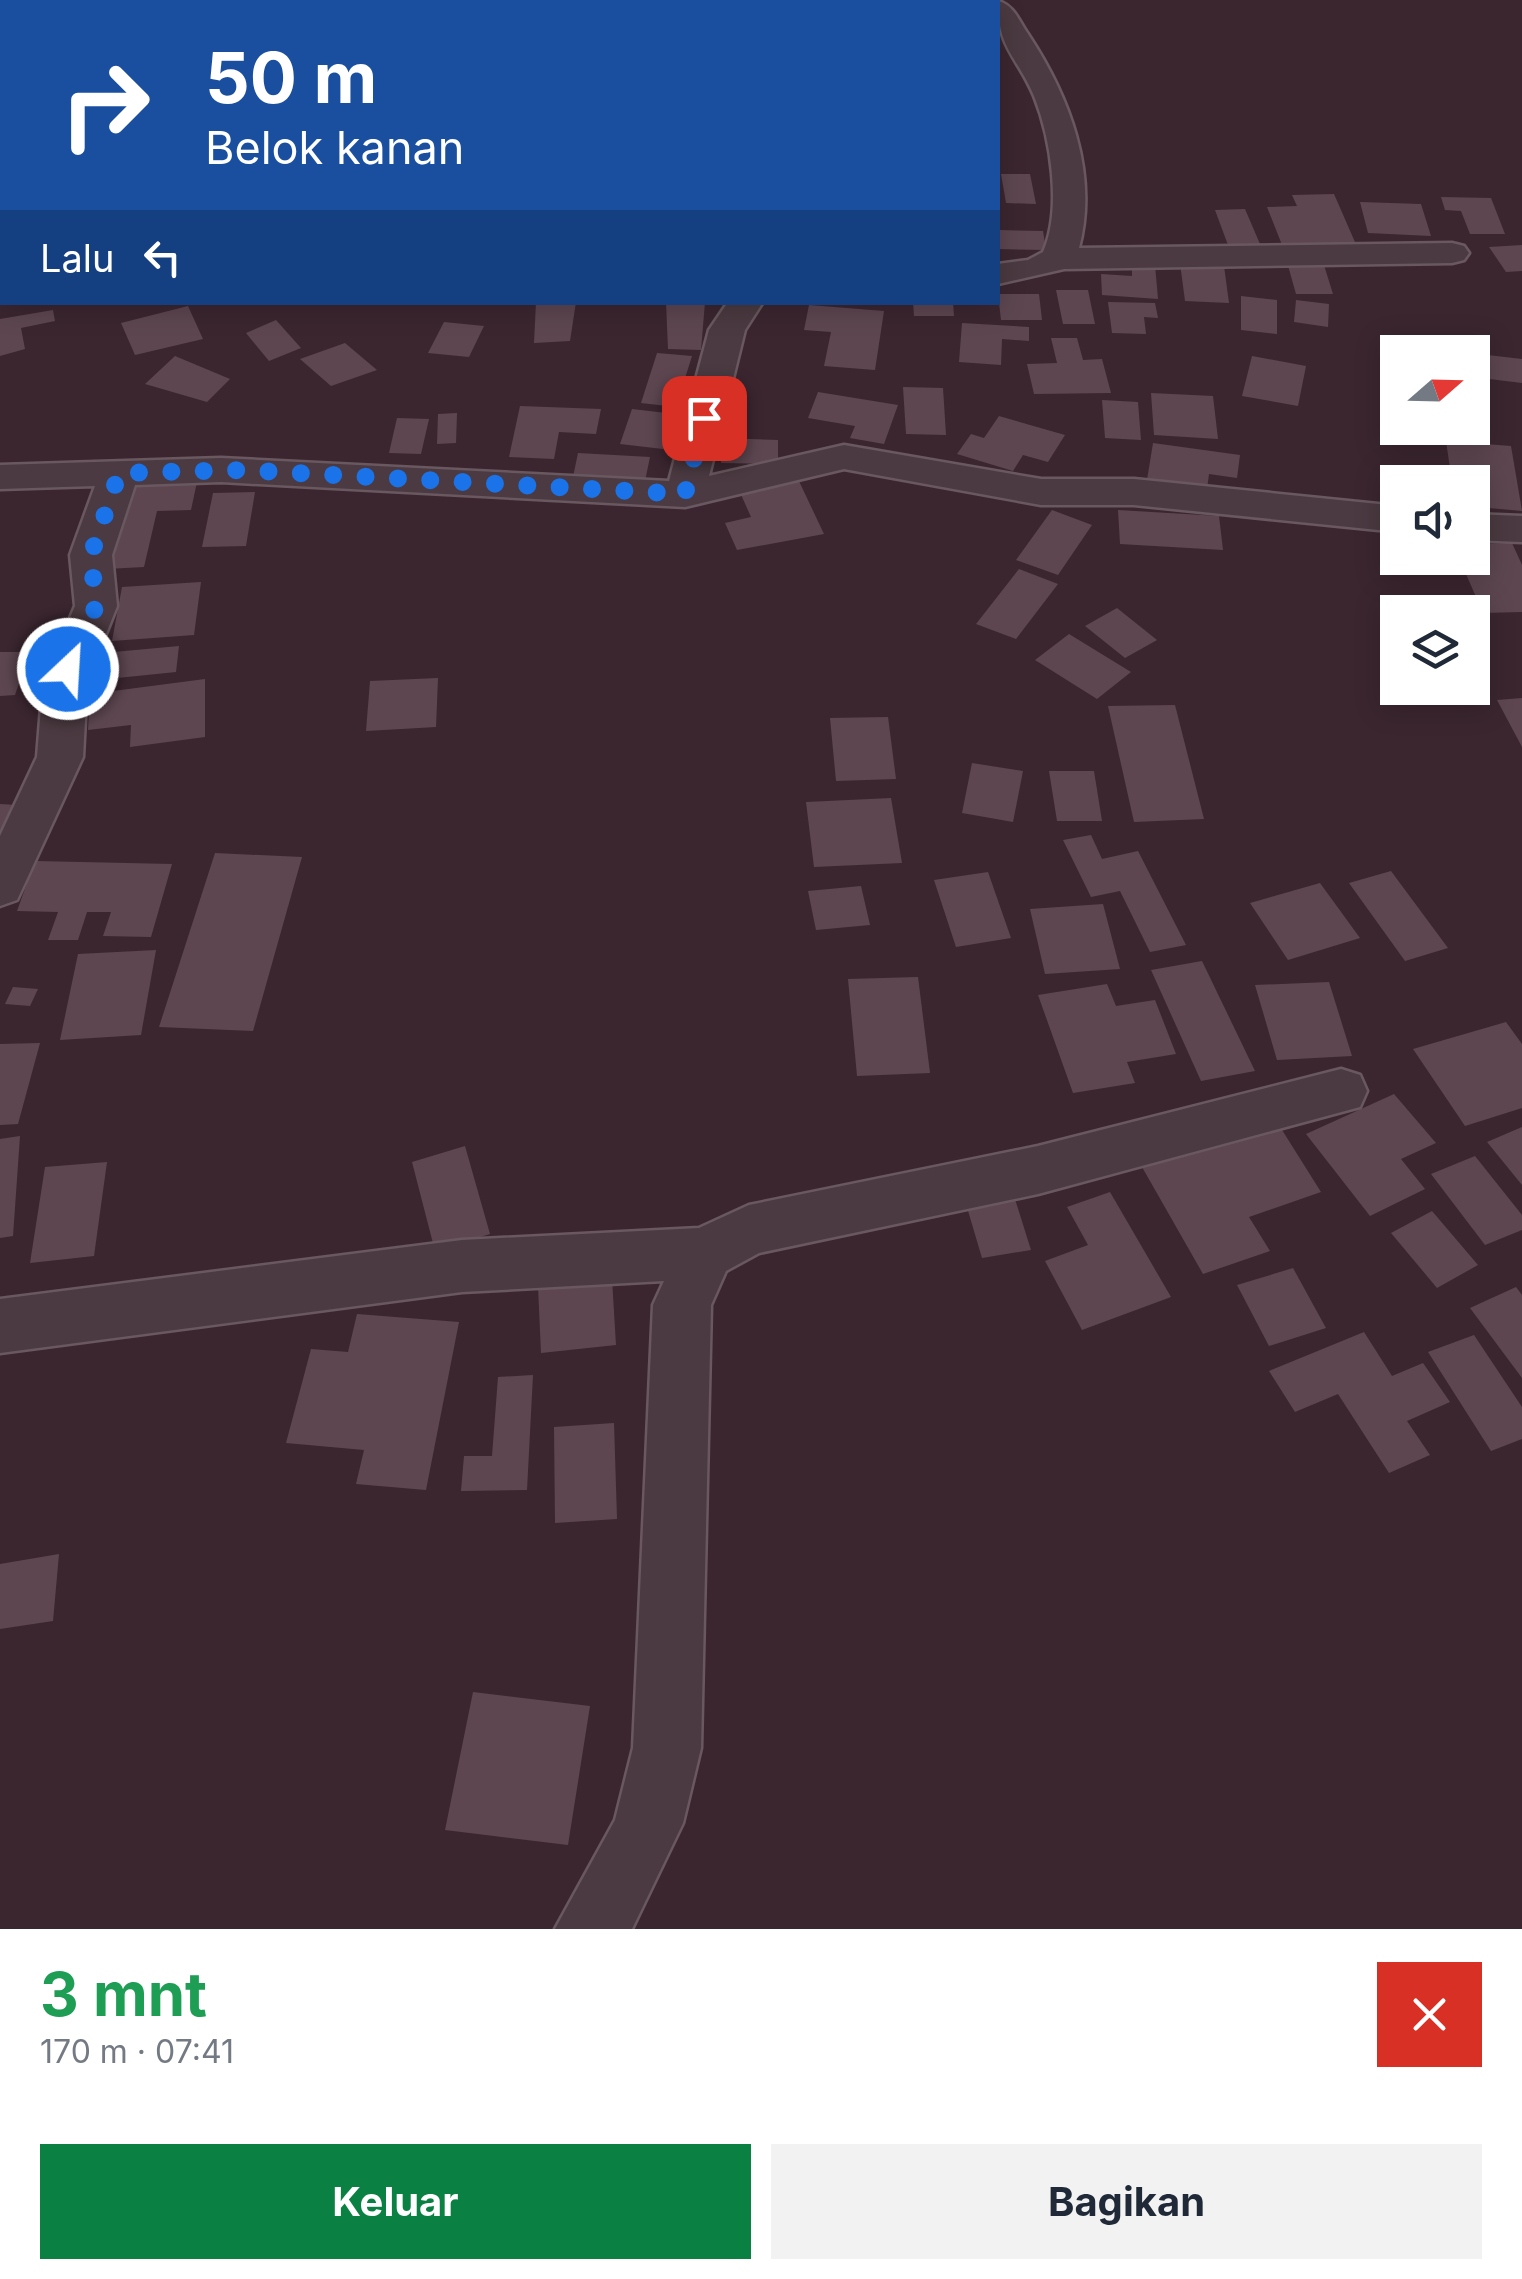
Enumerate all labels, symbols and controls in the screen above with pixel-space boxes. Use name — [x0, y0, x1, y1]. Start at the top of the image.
text: 50 m — [205, 35, 377, 120]
icon: right — [40, 40, 170, 170]
text: Belok kanan — [205, 120, 464, 175]
icon: left — [135, 230, 190, 285]
text: Lalu — [40, 235, 115, 281]
north arrow — [1380, 335, 1490, 445]
map controls — [1380, 335, 1490, 705]
pin — [662, 376, 747, 461]
icon: arrive — [677, 391, 732, 446]
button: sound — [1380, 465, 1490, 575]
button: layers — [1380, 595, 1490, 705]
position arrow — [16, 617, 120, 721]
text: 3 mnt — [40, 1958, 207, 2030]
button: close — [1377, 1962, 1482, 2067]
text: 170 m · 07:41 — [40, 2032, 234, 2071]
button: Keluar — [40, 2144, 751, 2259]
button: Bagikan — [771, 2144, 1482, 2259]

